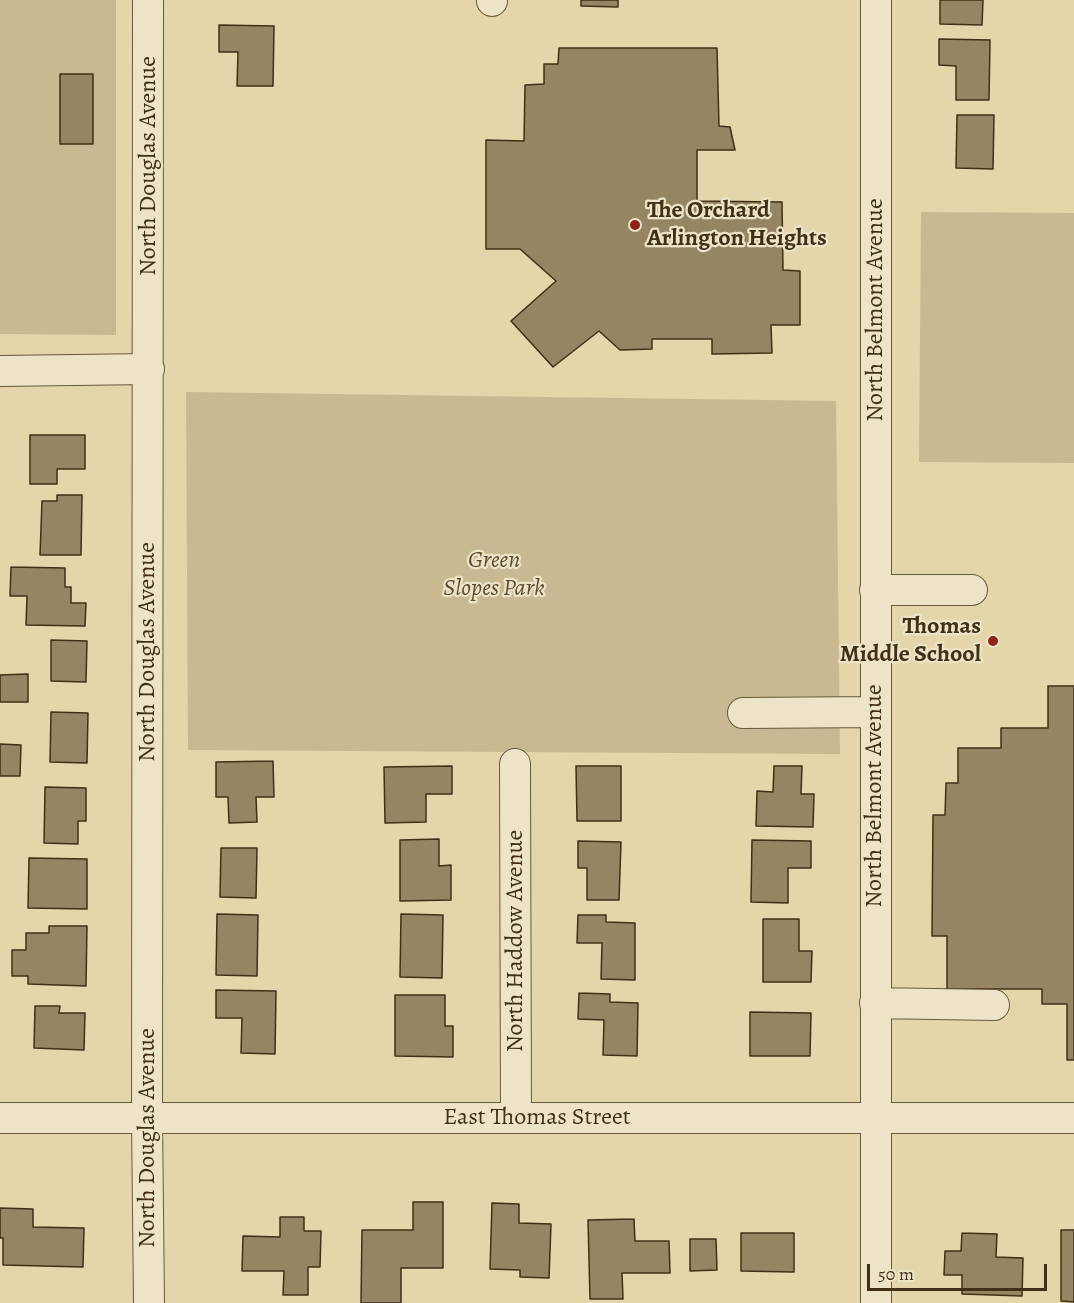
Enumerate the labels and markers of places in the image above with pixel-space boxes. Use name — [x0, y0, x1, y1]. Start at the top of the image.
place label: The Orchard Arlington Heights — [647, 197, 827, 253]
marker: The Orchard Arlington Heights — [628, 218, 642, 232]
place label: Thomas Middle School — [840, 613, 981, 669]
marker: Thomas Middle School — [986, 634, 1000, 648]

